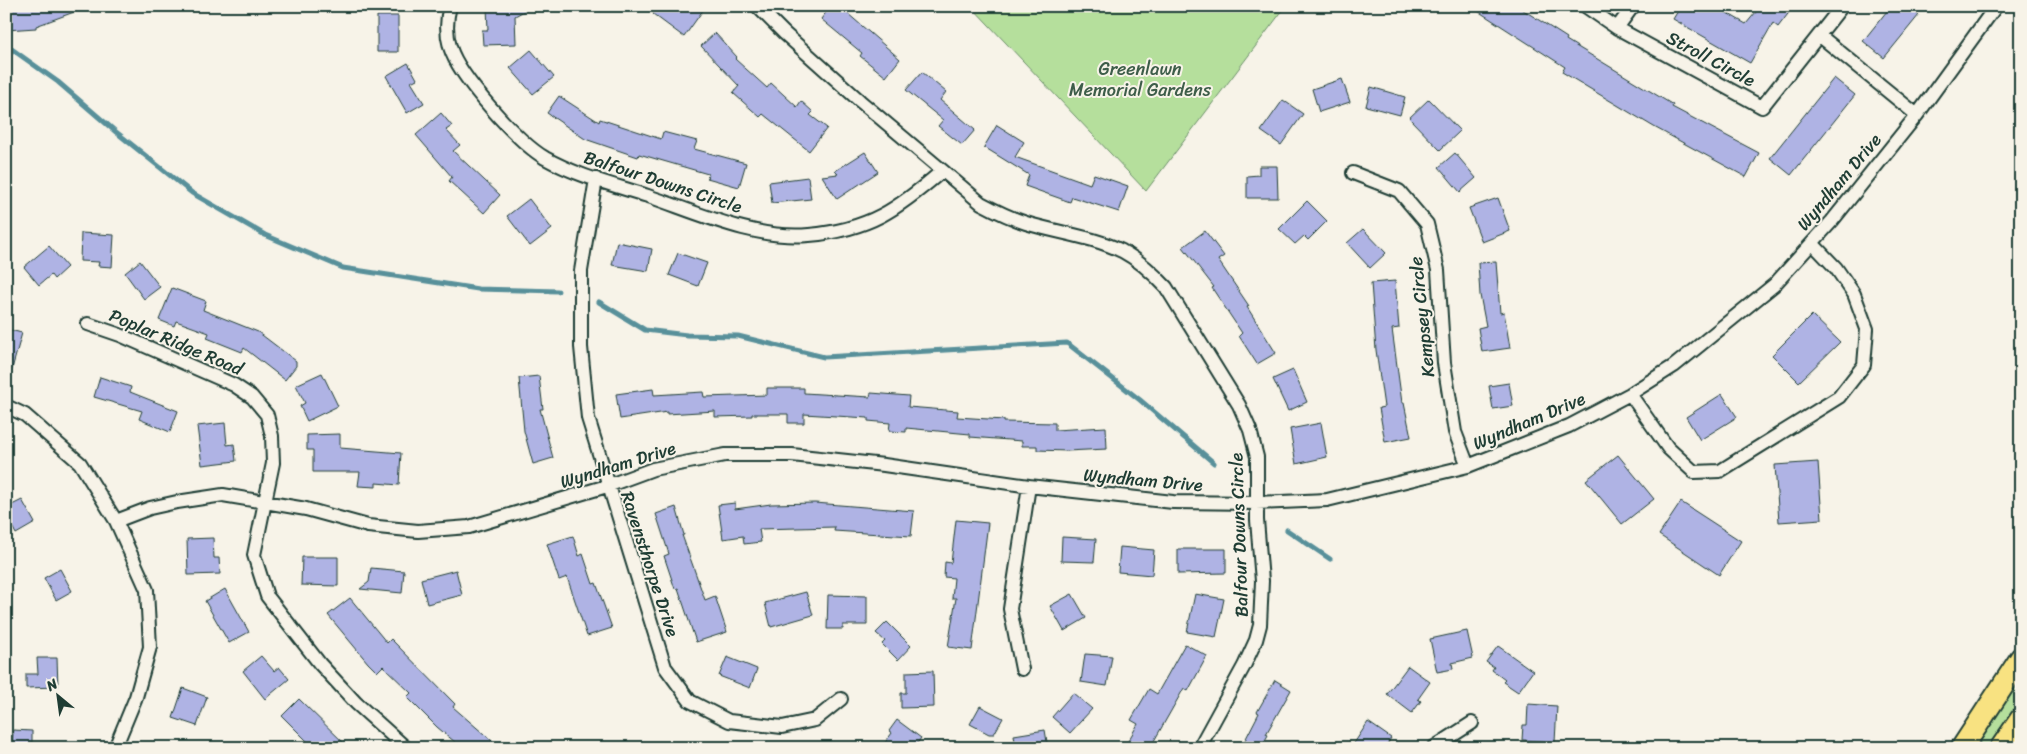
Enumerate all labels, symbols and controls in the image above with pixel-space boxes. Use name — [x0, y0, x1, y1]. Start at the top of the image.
street label: Stroll Circle — [1661, 22, 1762, 96]
park label: Greenlawn Memorial Gardens — [1069, 53, 1212, 106]
street label: Wyndham Drive — [1788, 126, 1890, 238]
street label: Balfour Downs Circle — [580, 141, 747, 223]
street label: Kempsey Circle — [1400, 255, 1444, 379]
street label: Poplar Ridge Road — [104, 299, 249, 385]
street label: Wyndham Drive — [1468, 383, 1591, 459]
street label: Wyndham Drive — [556, 432, 680, 498]
street label: Balfour Downs Circle — [1220, 452, 1258, 618]
street label: Wyndham Drive — [1082, 459, 1204, 501]
street label: Ravensthorpe Drive — [611, 487, 689, 641]
north arrow — [32, 672, 82, 722]
text: N — [41, 672, 63, 699]

